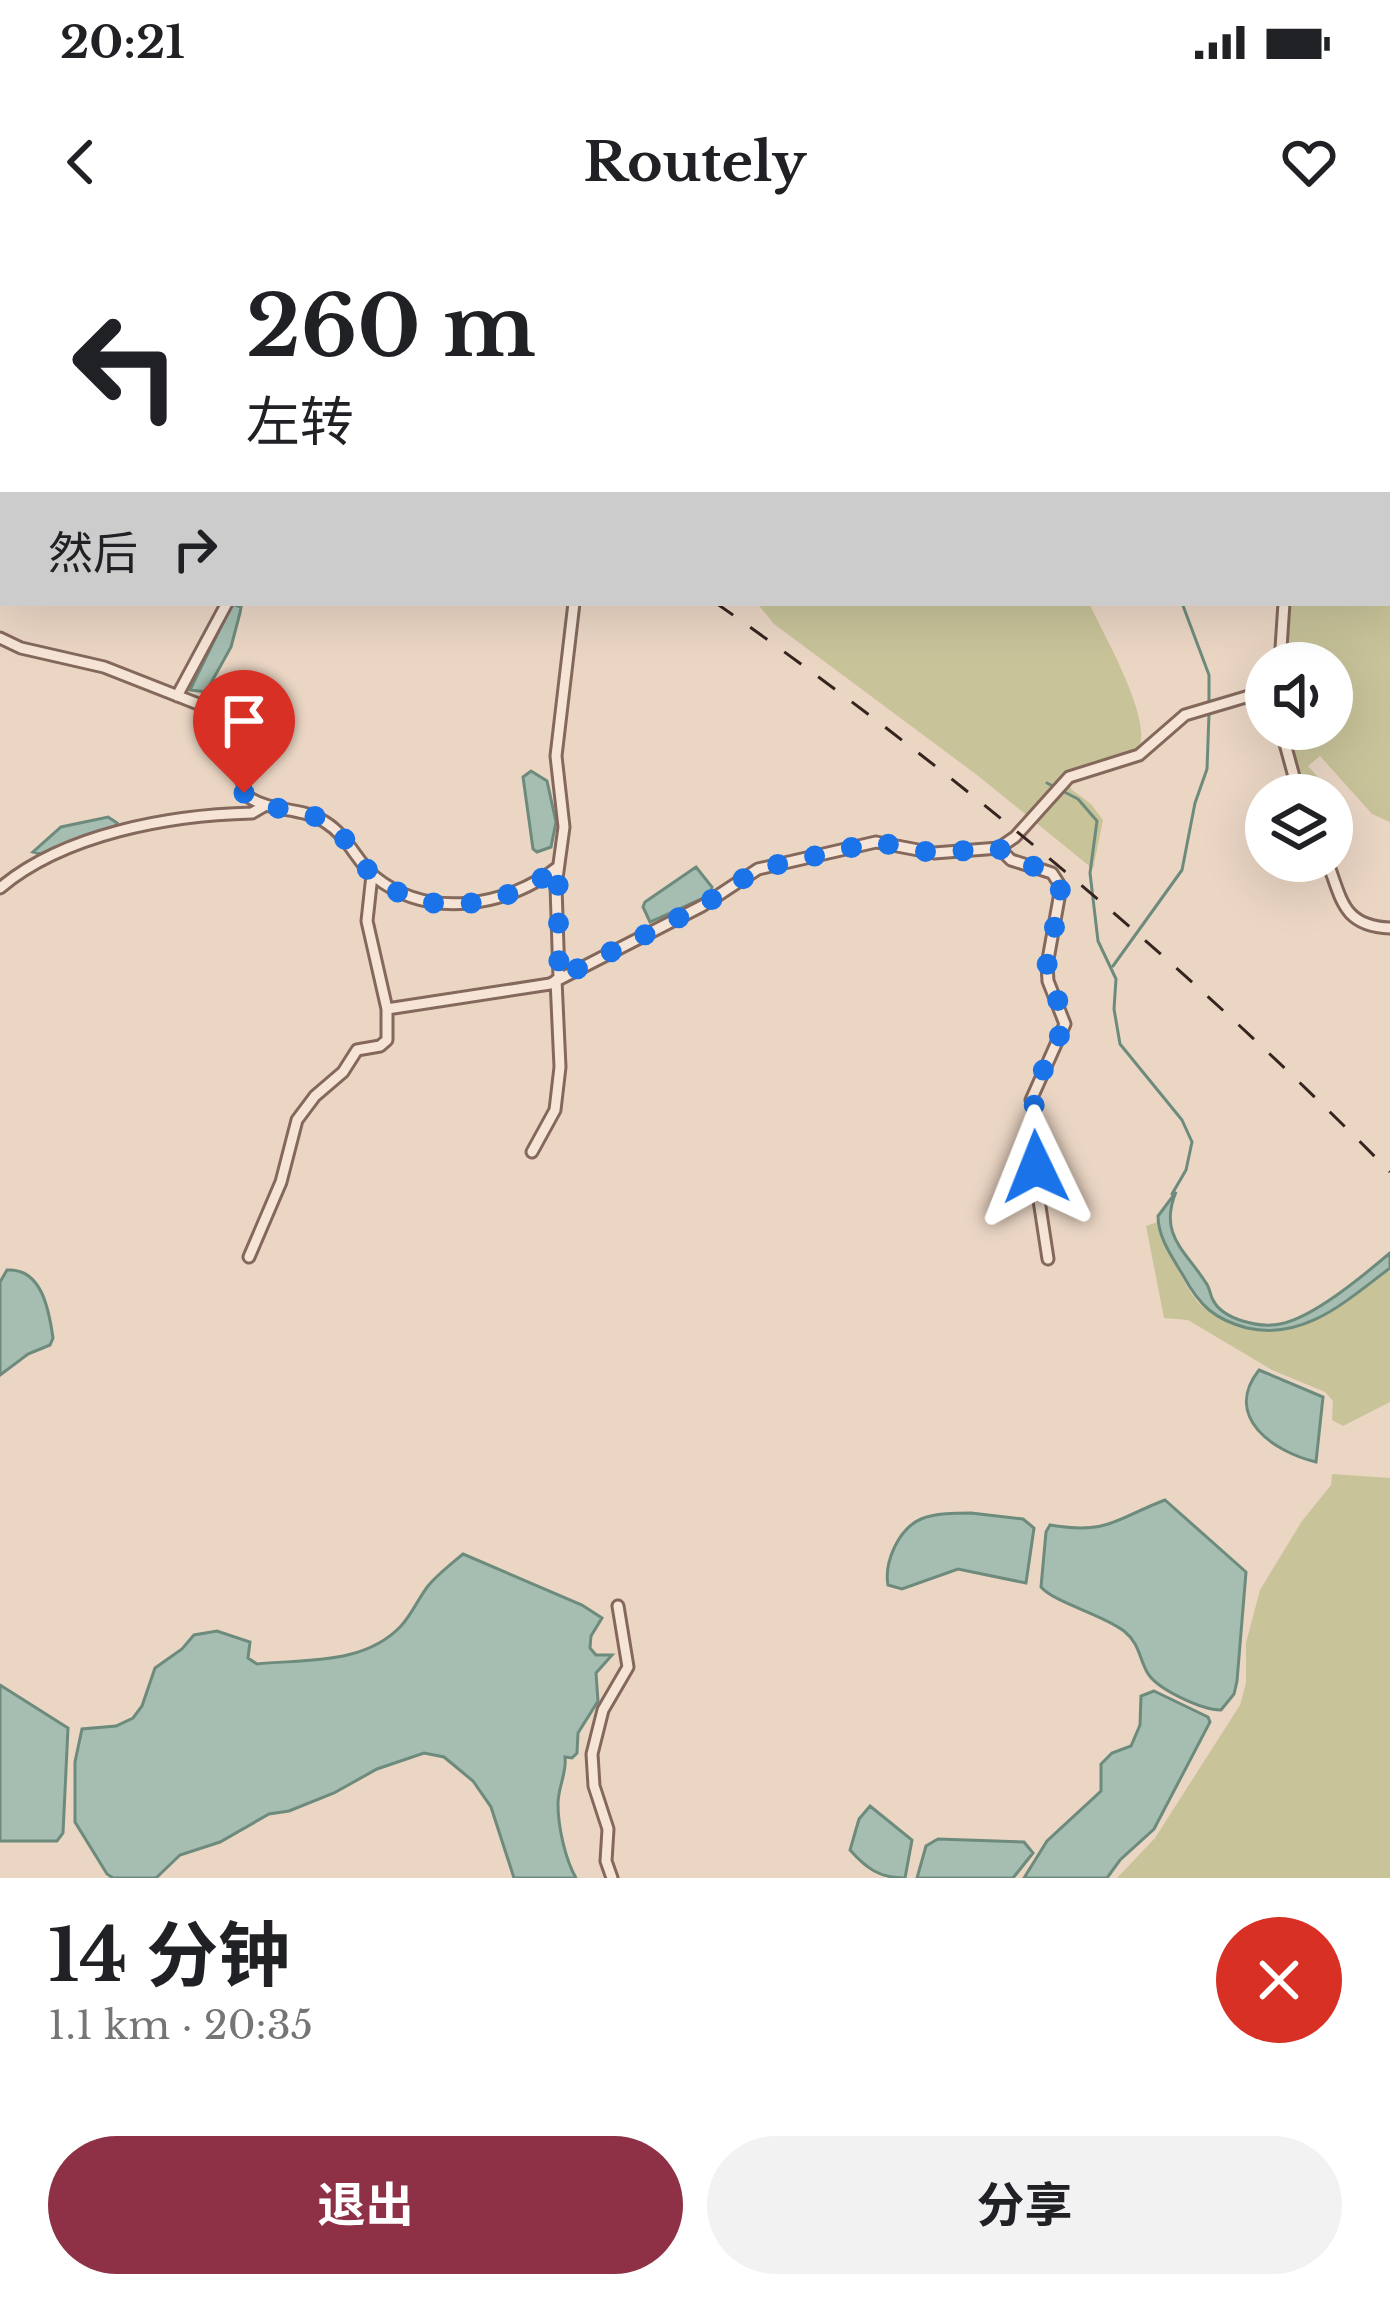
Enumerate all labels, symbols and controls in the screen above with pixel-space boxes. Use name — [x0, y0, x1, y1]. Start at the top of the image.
text: 20:21 — [60, 14, 185, 70]
icon: back — [48, 129, 114, 195]
text: Routely — [584, 129, 806, 196]
icon: heart — [1276, 129, 1342, 195]
text: 260 m — [246, 275, 536, 379]
icon: left — [48, 288, 204, 444]
text: 左转 — [246, 389, 354, 456]
icon: right — [162, 516, 228, 582]
text: 然后 — [48, 525, 138, 581]
map controls — [1245, 642, 1353, 882]
button: sound — [1245, 642, 1353, 750]
pin — [193, 670, 295, 793]
icon: arrive — [211, 688, 277, 754]
button: layers — [1245, 774, 1353, 882]
position arrow — [973, 1104, 1099, 1230]
text: 14 分钟 — [48, 1911, 290, 2000]
button: close — [1216, 1917, 1342, 2043]
text: 1.1 km · 20:35 — [48, 2001, 313, 2050]
button: 退出 — [48, 2136, 683, 2274]
button: 分享 — [707, 2136, 1342, 2274]

